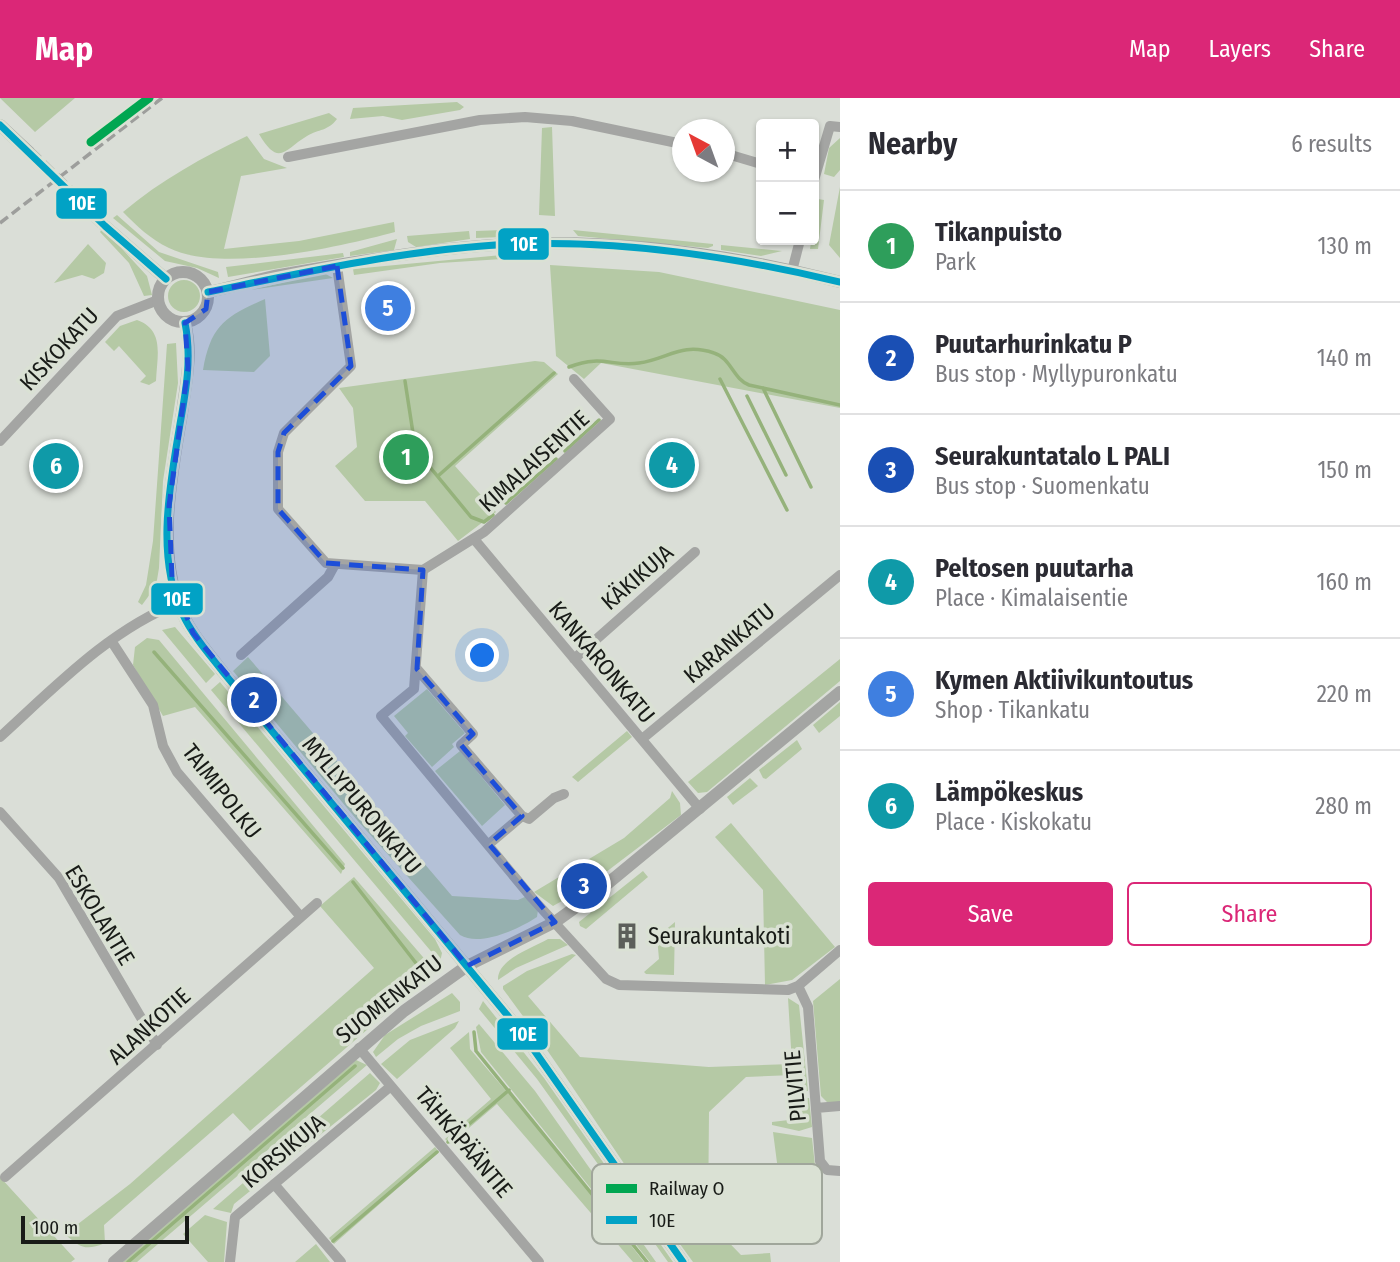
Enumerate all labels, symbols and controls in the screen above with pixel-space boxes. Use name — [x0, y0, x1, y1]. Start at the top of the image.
text: Map — [35, 29, 93, 69]
text: Map — [1129, 35, 1171, 63]
text: Layers — [1209, 35, 1271, 63]
text: Share — [1309, 35, 1365, 63]
north arrow — [672, 119, 735, 182]
map controls — [756, 119, 819, 245]
button: + — [756, 119, 819, 182]
text: Nearby — [868, 126, 957, 162]
text: 6 results — [1291, 130, 1372, 158]
button: − — [756, 182, 819, 245]
line badge: 10E — [55, 187, 108, 220]
text: 10E — [68, 192, 96, 215]
text: Tikanpuisto — [935, 217, 1062, 248]
line badge: 10E — [497, 227, 550, 261]
text: 1 — [886, 232, 896, 260]
text: 130 m — [1318, 232, 1372, 260]
text: 10E — [510, 233, 538, 256]
text: Park — [935, 248, 976, 276]
pin: 5 — [365, 282, 411, 334]
street label: KISKOKATU — [14, 302, 104, 396]
text: Puutarhurinkatu P — [935, 329, 1132, 360]
text: 2 — [886, 344, 896, 372]
text: 140 m — [1317, 344, 1372, 372]
text: Bus stop · Myllypuronkatu — [935, 360, 1178, 388]
street label: KIMALAISENTIE — [473, 404, 595, 518]
pin: 1 — [383, 431, 429, 483]
pin: 4 — [649, 439, 695, 491]
pin: 6 — [33, 440, 79, 492]
text: Seurakuntatalo L PALI — [935, 441, 1170, 472]
text: 3 — [886, 456, 896, 484]
text: 150 m — [1317, 456, 1372, 484]
text: Bus stop · Suomenkatu — [935, 472, 1150, 500]
street label: KÄKIKUJA — [595, 538, 679, 616]
text: Peltosen puutarha — [935, 553, 1134, 584]
text: 4 — [885, 568, 897, 596]
text: 160 m — [1317, 568, 1372, 596]
line badge: 10E — [150, 582, 204, 616]
text: Place · Kimalaisentie — [935, 584, 1128, 612]
text: 10E — [163, 588, 191, 611]
street label: KANKARONKATU — [543, 595, 661, 729]
street label: KARANKATU — [678, 597, 780, 689]
your location — [465, 638, 499, 672]
text: Kymen Aktiivikuntoutus — [935, 665, 1193, 696]
pin: 2 — [231, 674, 277, 726]
text: 5 — [885, 680, 897, 708]
text: 220 m — [1317, 680, 1372, 708]
text: Shop · Tikankatu — [935, 696, 1090, 724]
street label: MYLLYPURONKATU — [296, 731, 428, 879]
street label: TAIMIPOLKU — [176, 738, 268, 844]
text: Lämpökeskus — [935, 777, 1083, 808]
text: 6 — [885, 792, 897, 820]
text: 280 m — [1315, 792, 1372, 820]
text: Place · Kiskokatu — [935, 808, 1092, 836]
street label: ESKOLANTIE — [59, 860, 141, 970]
pin: 3 — [561, 860, 607, 912]
button: Save — [868, 882, 1113, 946]
button: Share — [1127, 882, 1372, 946]
building icon: Seurakuntakoti — [612, 921, 642, 951]
place label: Seurakuntakoti — [648, 922, 791, 950]
street label: SUOMENKATU — [330, 949, 448, 1049]
street label: ALANKOTIE — [102, 982, 196, 1070]
line badge: 10E — [496, 1017, 549, 1051]
text: 10E — [509, 1023, 537, 1046]
street label: PILVITIE — [778, 1049, 812, 1123]
street label: TÄHKÄPÄÄNTIE — [410, 1081, 518, 1203]
street label: KORSIKUJA — [236, 1108, 330, 1194]
legend — [592, 1164, 822, 1244]
text: Railway O — [649, 1177, 724, 1200]
text: 10E — [649, 1209, 675, 1232]
scale bar — [21, 1213, 189, 1245]
text: 100 m — [32, 1216, 78, 1239]

